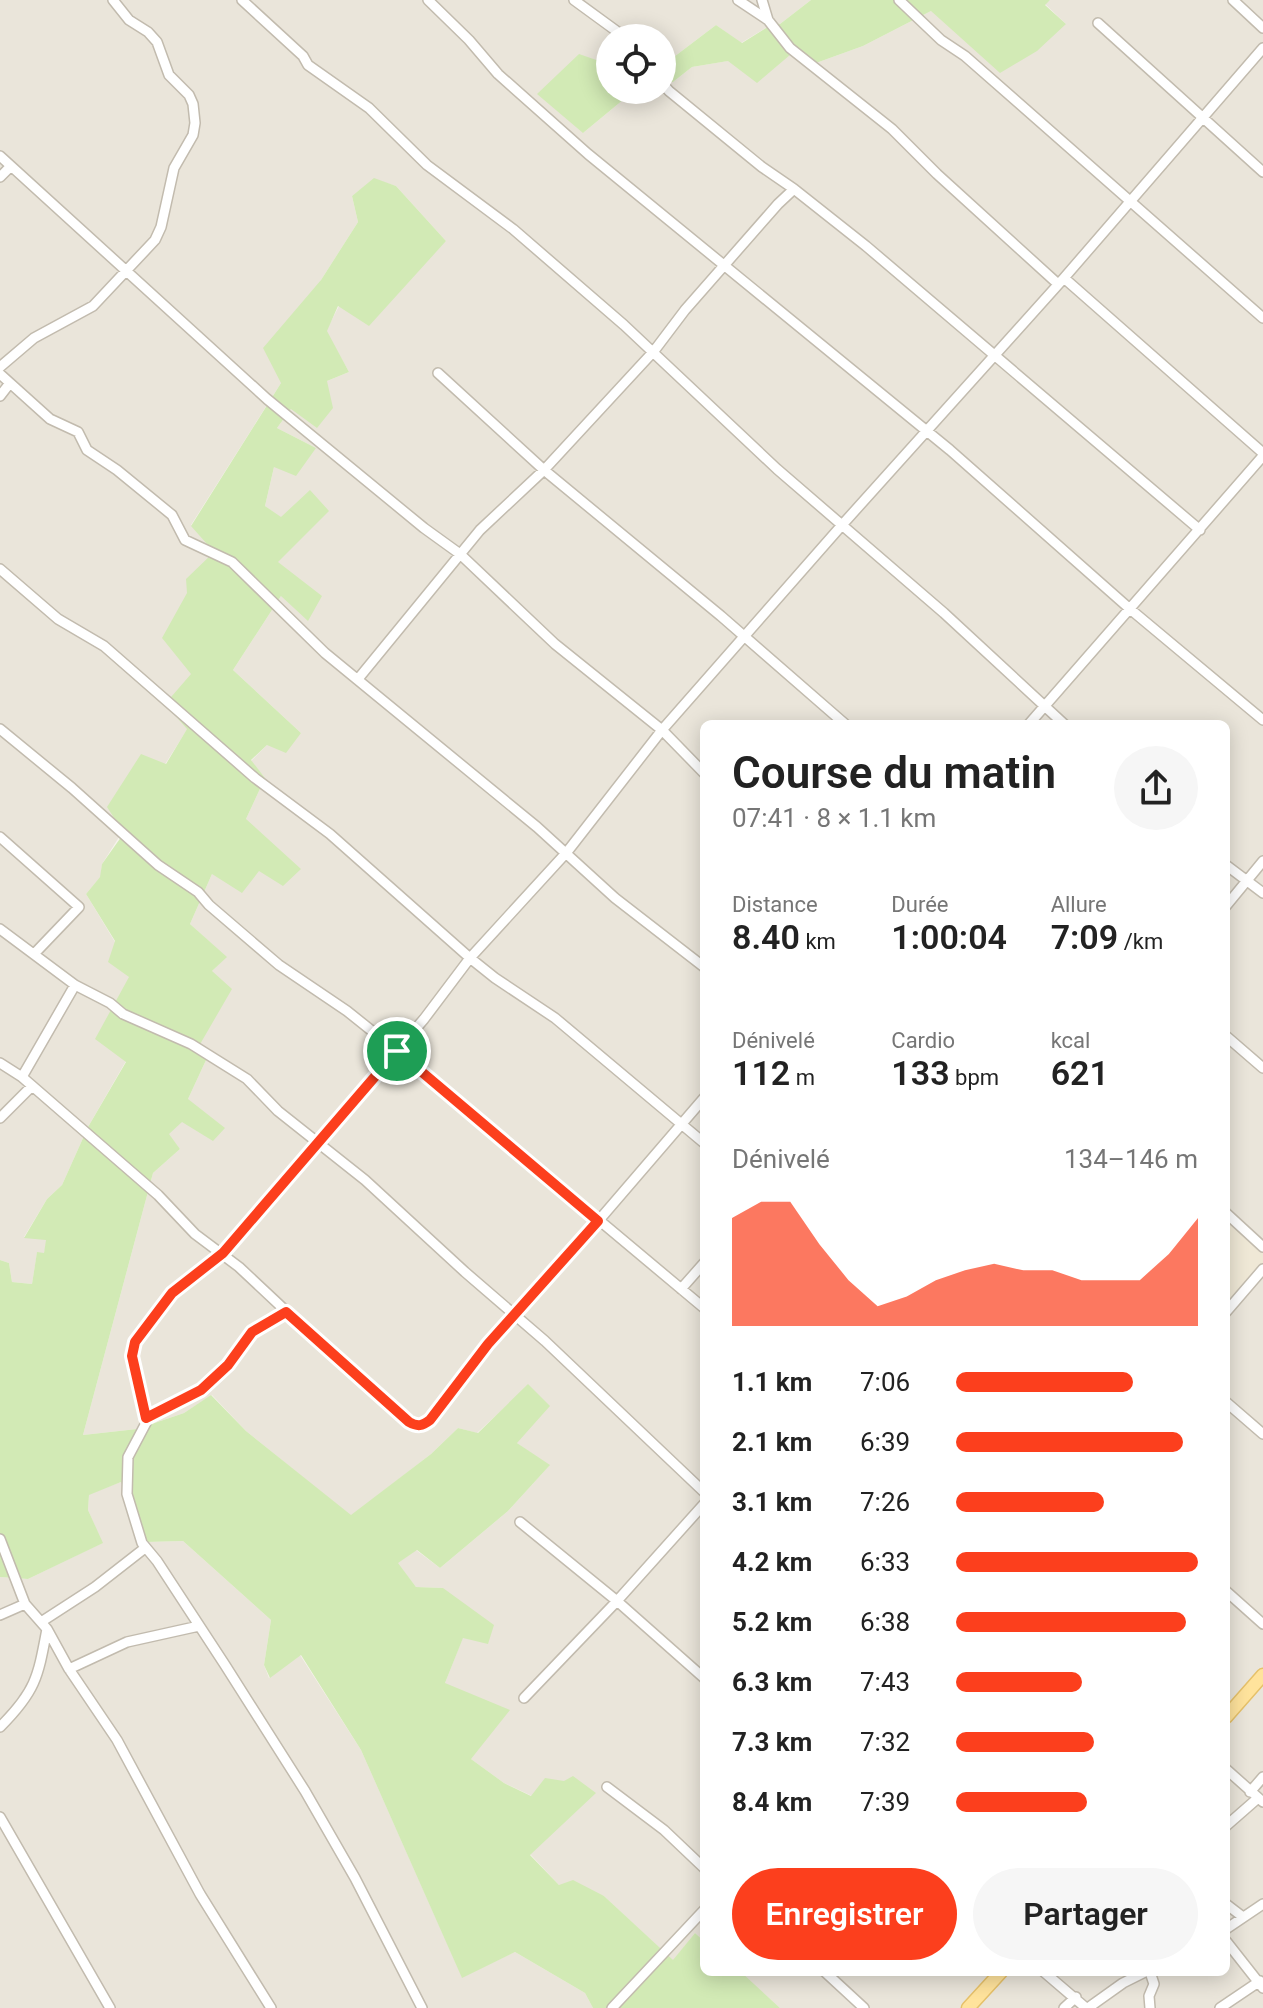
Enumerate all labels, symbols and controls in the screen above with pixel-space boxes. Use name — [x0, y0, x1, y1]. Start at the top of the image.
map controls — [596, 24, 676, 104]
button: locate — [596, 24, 676, 104]
button: share — [1114, 746, 1198, 830]
text: Course du matin — [732, 747, 1056, 799]
text: 07:41 · 8 × 1.1 km — [732, 803, 936, 833]
text: Distance — [732, 892, 818, 917]
text: Durée — [891, 892, 948, 917]
text: Allure — [1051, 892, 1107, 917]
text: 8.40 — [732, 917, 800, 957]
text: 1:00:04 — [891, 917, 1007, 957]
text: 7:09 — [1051, 917, 1118, 957]
text: km — [800, 929, 836, 954]
text: /km — [1118, 929, 1163, 954]
pin — [363, 1017, 431, 1085]
text: Dénivelé — [732, 1028, 815, 1053]
text: Cardio — [891, 1028, 955, 1053]
text: kcal — [1051, 1028, 1090, 1053]
icon: arrive — [375, 1029, 419, 1073]
text: 112 — [732, 1053, 790, 1093]
text: 133 — [891, 1053, 950, 1093]
text: 621 — [1051, 1053, 1109, 1093]
text: m — [790, 1065, 815, 1090]
text: bpm — [950, 1065, 999, 1090]
text: Dénivelé — [732, 1144, 830, 1174]
text: 134–146 m — [1064, 1144, 1198, 1174]
text: 1.1 km — [732, 1367, 812, 1397]
text: 7:06 — [860, 1367, 910, 1397]
text: 2.1 km — [732, 1427, 812, 1457]
text: 6:39 — [860, 1427, 910, 1457]
text: 3.1 km — [732, 1487, 812, 1517]
text: 7:26 — [860, 1487, 910, 1517]
text: 4.2 km — [732, 1547, 812, 1577]
text: 6:33 — [860, 1547, 910, 1577]
text: 5.2 km — [732, 1607, 812, 1637]
text: 6:38 — [860, 1607, 910, 1637]
text: 6.3 km — [732, 1667, 812, 1697]
text: 7:43 — [860, 1667, 910, 1697]
text: 7.3 km — [732, 1727, 812, 1757]
text: 7:32 — [860, 1727, 910, 1757]
text: 8.4 km — [732, 1787, 812, 1817]
text: 7:39 — [860, 1787, 910, 1817]
button: Enregistrer — [732, 1868, 957, 1960]
button: Partager — [973, 1868, 1198, 1960]

